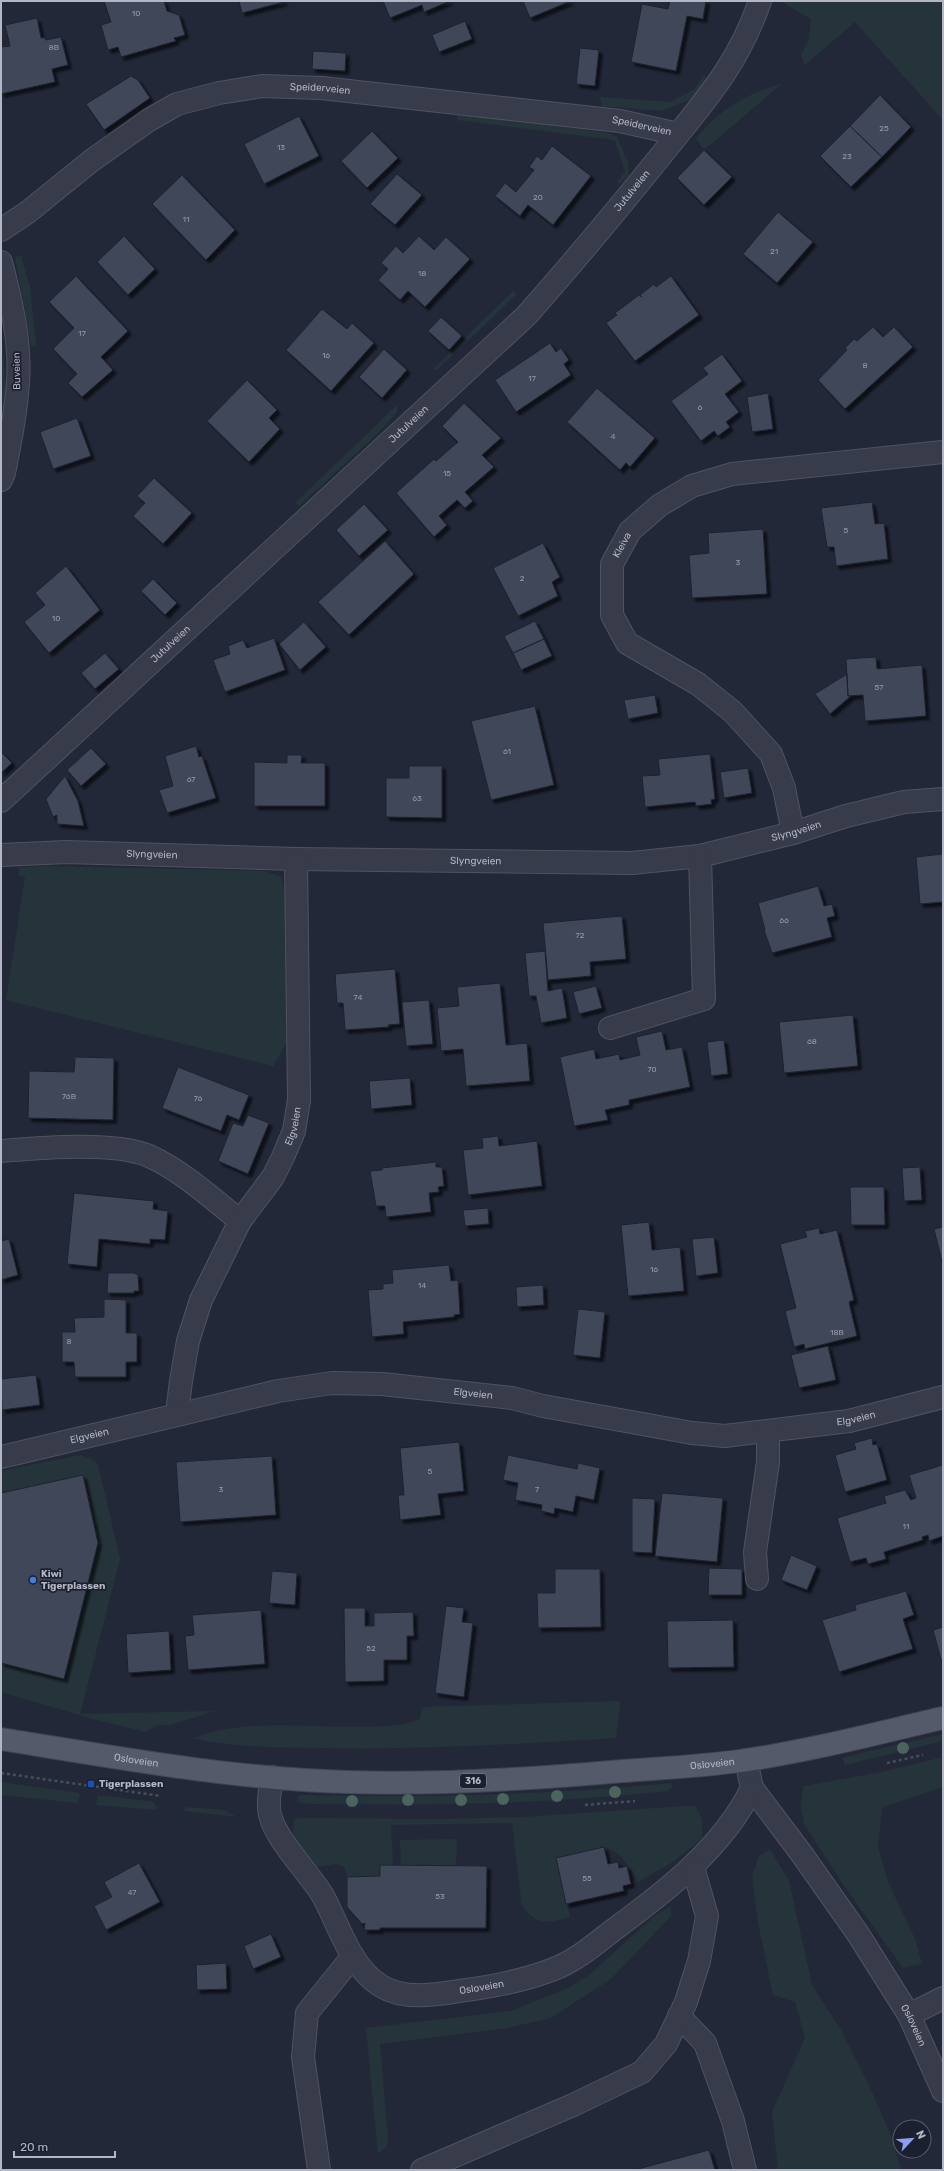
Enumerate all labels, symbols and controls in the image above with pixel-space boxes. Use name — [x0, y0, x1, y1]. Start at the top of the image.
house number: 10 — [132, 9, 140, 18]
house number: 8B — [49, 43, 59, 52]
street label: Speiderveien — [290, 81, 351, 97]
street label: Speiderveien — [611, 114, 673, 138]
house number: 25 — [879, 124, 889, 133]
house number: 13 — [277, 143, 285, 152]
house number: 23 — [842, 152, 852, 161]
street label: Jutulveien — [612, 168, 653, 214]
house number: 20 — [533, 193, 543, 202]
house number: 11 — [183, 215, 189, 224]
house number: 21 — [770, 247, 778, 256]
house number: 18 — [418, 269, 426, 278]
house number: 17 — [78, 329, 86, 338]
house number: 16 — [322, 351, 330, 360]
street label: Buveien — [11, 352, 23, 390]
house number: 8 — [862, 361, 868, 370]
house number: 17 — [528, 374, 536, 383]
street label: Jutulveien — [386, 403, 431, 446]
house number: 6 — [698, 403, 703, 412]
house number: 4 — [611, 432, 616, 441]
house number: 15 — [443, 469, 451, 478]
house number: 5 — [844, 526, 849, 535]
street label: Kleiva — [610, 530, 634, 560]
house number: 3 — [736, 558, 741, 567]
house number: 2 — [520, 574, 525, 583]
house number: 10 — [52, 614, 60, 623]
street label: Jutulveien — [148, 623, 193, 666]
house number: 57 — [875, 683, 883, 692]
house number: 61 — [503, 747, 511, 756]
house number: 67 — [187, 775, 195, 784]
house number: 63 — [412, 794, 422, 803]
street label: Slyngveien — [770, 818, 823, 844]
street label: Slyngveien — [126, 848, 178, 861]
street label: Slyngveien — [450, 855, 502, 867]
house number: 66 — [779, 916, 789, 925]
house number: 72 — [576, 931, 585, 940]
house number: 74 — [354, 993, 362, 1002]
house number: 68 — [807, 1037, 817, 1046]
house number: 70 — [647, 1065, 657, 1074]
house number: 76B — [62, 1092, 76, 1101]
house number: 76 — [194, 1094, 203, 1103]
street label: Elgveien — [283, 1106, 304, 1147]
house number: 16 — [650, 1265, 658, 1274]
house number: 14 — [418, 1281, 426, 1290]
house number: 18B — [830, 1328, 844, 1337]
house number: 8 — [66, 1337, 72, 1346]
street label: Elgveien — [453, 1386, 493, 1402]
street label: Elgveien — [836, 1408, 877, 1428]
street label: Elgveien — [69, 1425, 110, 1446]
house number: 5 — [428, 1467, 433, 1476]
house number: 3 — [219, 1485, 224, 1494]
house number: 7 — [535, 1485, 539, 1494]
house number: 11 — [903, 1522, 909, 1531]
place label: Kiwi Tigerplassen — [41, 1568, 105, 1592]
marker: Kiwi Tigerplassen — [28, 1575, 38, 1585]
house number: 52 — [366, 1644, 376, 1653]
street label: Osloveien — [113, 1751, 159, 1770]
street label: Osloveien — [690, 1756, 736, 1772]
road number: 316 — [460, 1774, 486, 1788]
place label: Tigerplassen — [99, 1778, 163, 1790]
marker: Tigerplassen — [86, 1779, 96, 1789]
house number: 55 — [582, 1874, 592, 1883]
house number: 47 — [128, 1888, 136, 1897]
house number: 53 — [435, 1892, 445, 1901]
street label: Osloveien — [459, 1978, 505, 1997]
street label: Osloveien — [898, 2002, 928, 2048]
north arrow — [892, 2119, 932, 2159]
text: N — [913, 2128, 928, 2141]
scale bar — [14, 2133, 115, 2159]
text: 20 m — [20, 2140, 48, 2154]

